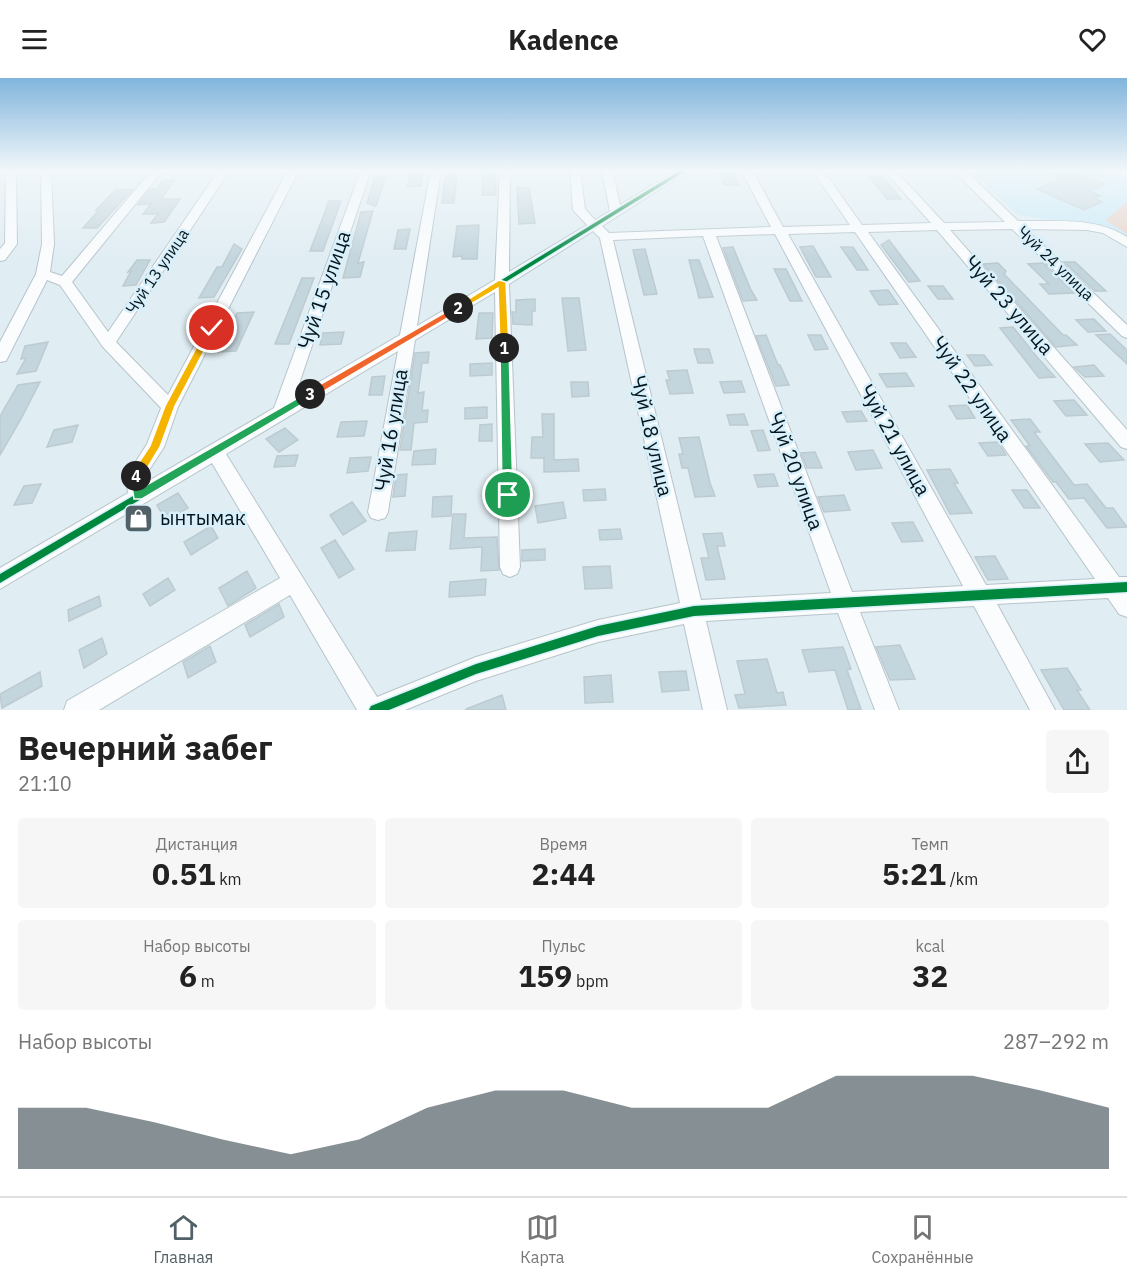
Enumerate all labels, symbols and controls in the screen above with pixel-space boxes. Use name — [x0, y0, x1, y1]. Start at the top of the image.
text: Kadence — [508, 22, 619, 57]
icon: menu — [18, 23, 51, 56]
icon: heart — [1076, 23, 1109, 56]
street label: Чуй 24 улица — [1014, 221, 1099, 305]
street label: Чуй 13 улица — [121, 224, 193, 318]
street label: Чуй 15 улица — [291, 227, 356, 353]
street label: Чуй 23 улица — [959, 249, 1060, 360]
pin: 2 — [443, 293, 473, 323]
text: 2 — [453, 298, 463, 318]
pin — [186, 302, 237, 353]
icon: check — [195, 311, 228, 344]
street label: Чуй 22 улица — [926, 330, 1019, 447]
pin: 1 — [489, 333, 519, 363]
text: 1 — [499, 338, 509, 358]
street label: Чуй 16 улица — [368, 367, 414, 493]
street label: Чуй 18 улица — [625, 373, 680, 499]
pin: 3 — [295, 379, 325, 409]
street label: Чуй 21 улица — [854, 379, 937, 501]
text: 3 — [305, 384, 315, 404]
street label: Чуй 20 улица — [763, 408, 830, 534]
pin: 4 — [121, 461, 151, 491]
text: 4 — [131, 466, 141, 486]
pin — [482, 469, 533, 520]
icon: arrive — [491, 478, 524, 511]
shop icon: ынтымак — [123, 502, 155, 534]
place label: ынтымак — [160, 504, 246, 531]
text: Вечерний забег — [18, 726, 273, 769]
button: share — [1046, 730, 1109, 793]
text: 21:10 — [18, 770, 72, 797]
text: Дистанция — [156, 834, 238, 854]
text: Время — [539, 834, 588, 854]
text: Темп — [912, 834, 949, 854]
text: 0.51 — [152, 854, 215, 893]
text: 2:44 — [532, 854, 595, 893]
text: 5:21 — [882, 854, 946, 893]
text: km — [215, 869, 242, 889]
text: /km — [946, 869, 978, 889]
text: Набор высоты — [143, 936, 251, 956]
text: Пульс — [541, 936, 586, 956]
text: kcal — [916, 936, 945, 956]
text: 6 — [179, 956, 197, 995]
text: 159 — [518, 956, 572, 995]
text: 32 — [912, 956, 948, 995]
text: m — [197, 971, 215, 991]
text: bpm — [572, 971, 609, 991]
text: Набор высоты — [18, 1028, 152, 1055]
text: 287–292 m — [1003, 1028, 1109, 1055]
tab: Главная — [154, 1211, 213, 1267]
tab: Карта — [520, 1211, 564, 1267]
tab: Сохранённые — [871, 1211, 973, 1267]

